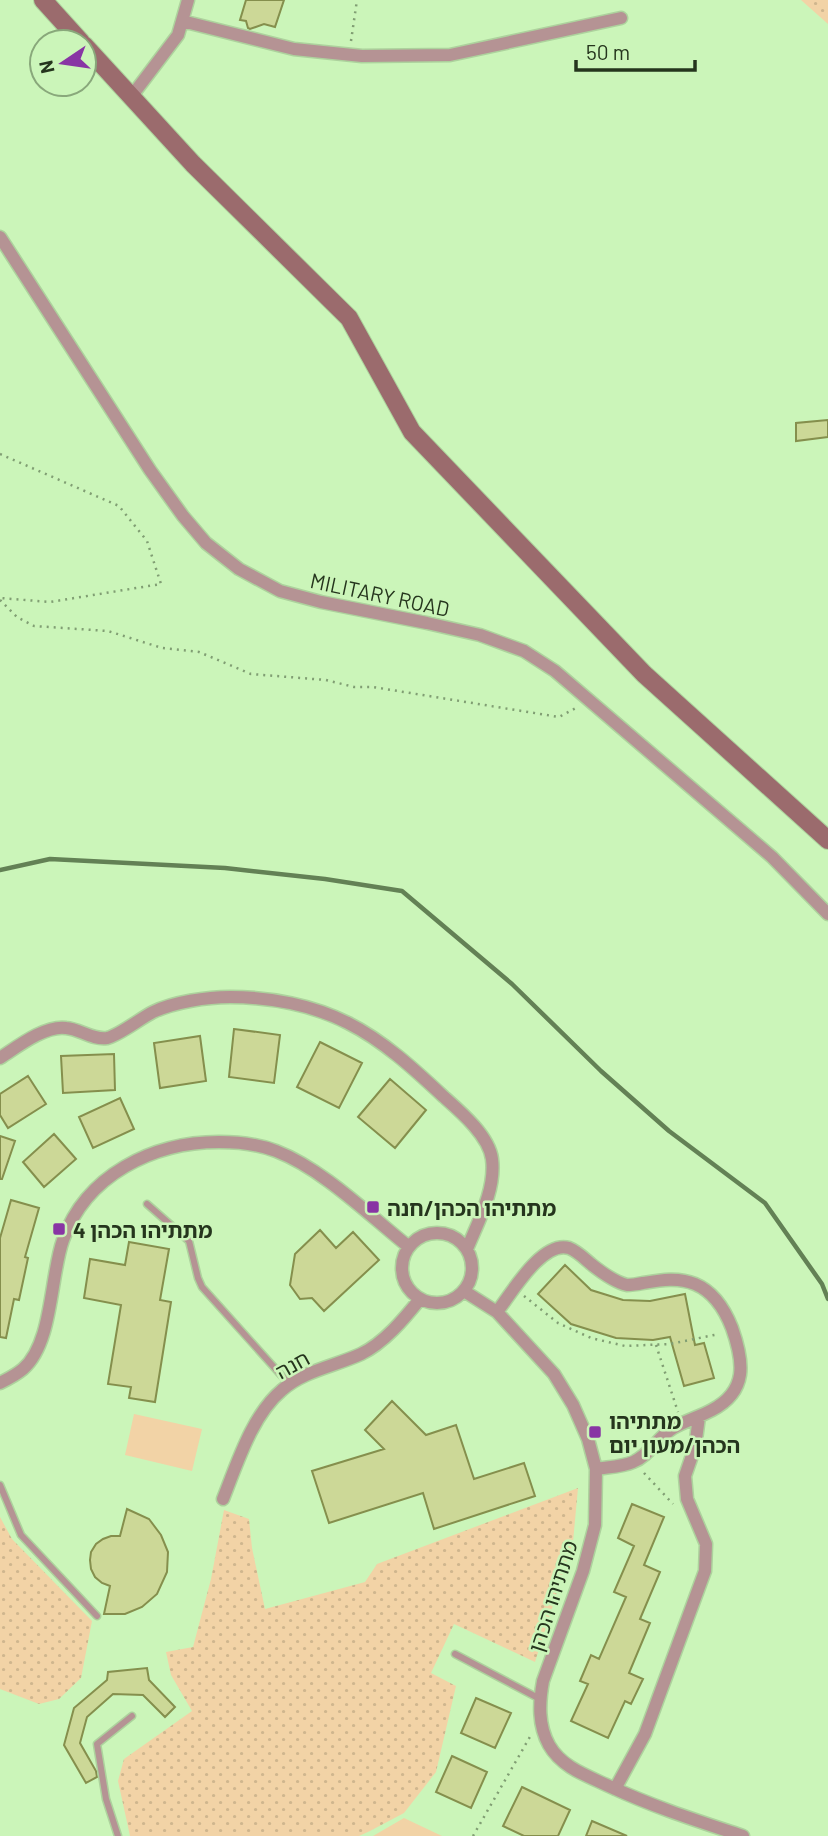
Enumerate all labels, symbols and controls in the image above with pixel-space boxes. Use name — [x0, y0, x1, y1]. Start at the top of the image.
north arrow — [28, 28, 98, 98]
scale bar — [576, 28, 695, 72]
text: 50 m — [586, 39, 630, 64]
text: N — [33, 58, 59, 76]
street label: MILITARY ROAD — [308, 567, 452, 621]
place label: מתתיהו הכהן/חנה — [387, 1195, 556, 1220]
marker: מתתיהו הכהן/חנה — [365, 1199, 381, 1215]
place label: מתתיהו הכהן 4 — [73, 1217, 213, 1242]
marker: מתתיהו הכהן 4 — [51, 1221, 67, 1237]
street label: חנה — [271, 1345, 313, 1383]
place label: מתתיהו הכהן/מעון יום — [609, 1408, 740, 1457]
marker: מתתיהו הכהן/מעון יום — [587, 1424, 603, 1440]
street label: מתתיהו הכהן — [522, 1537, 582, 1655]

